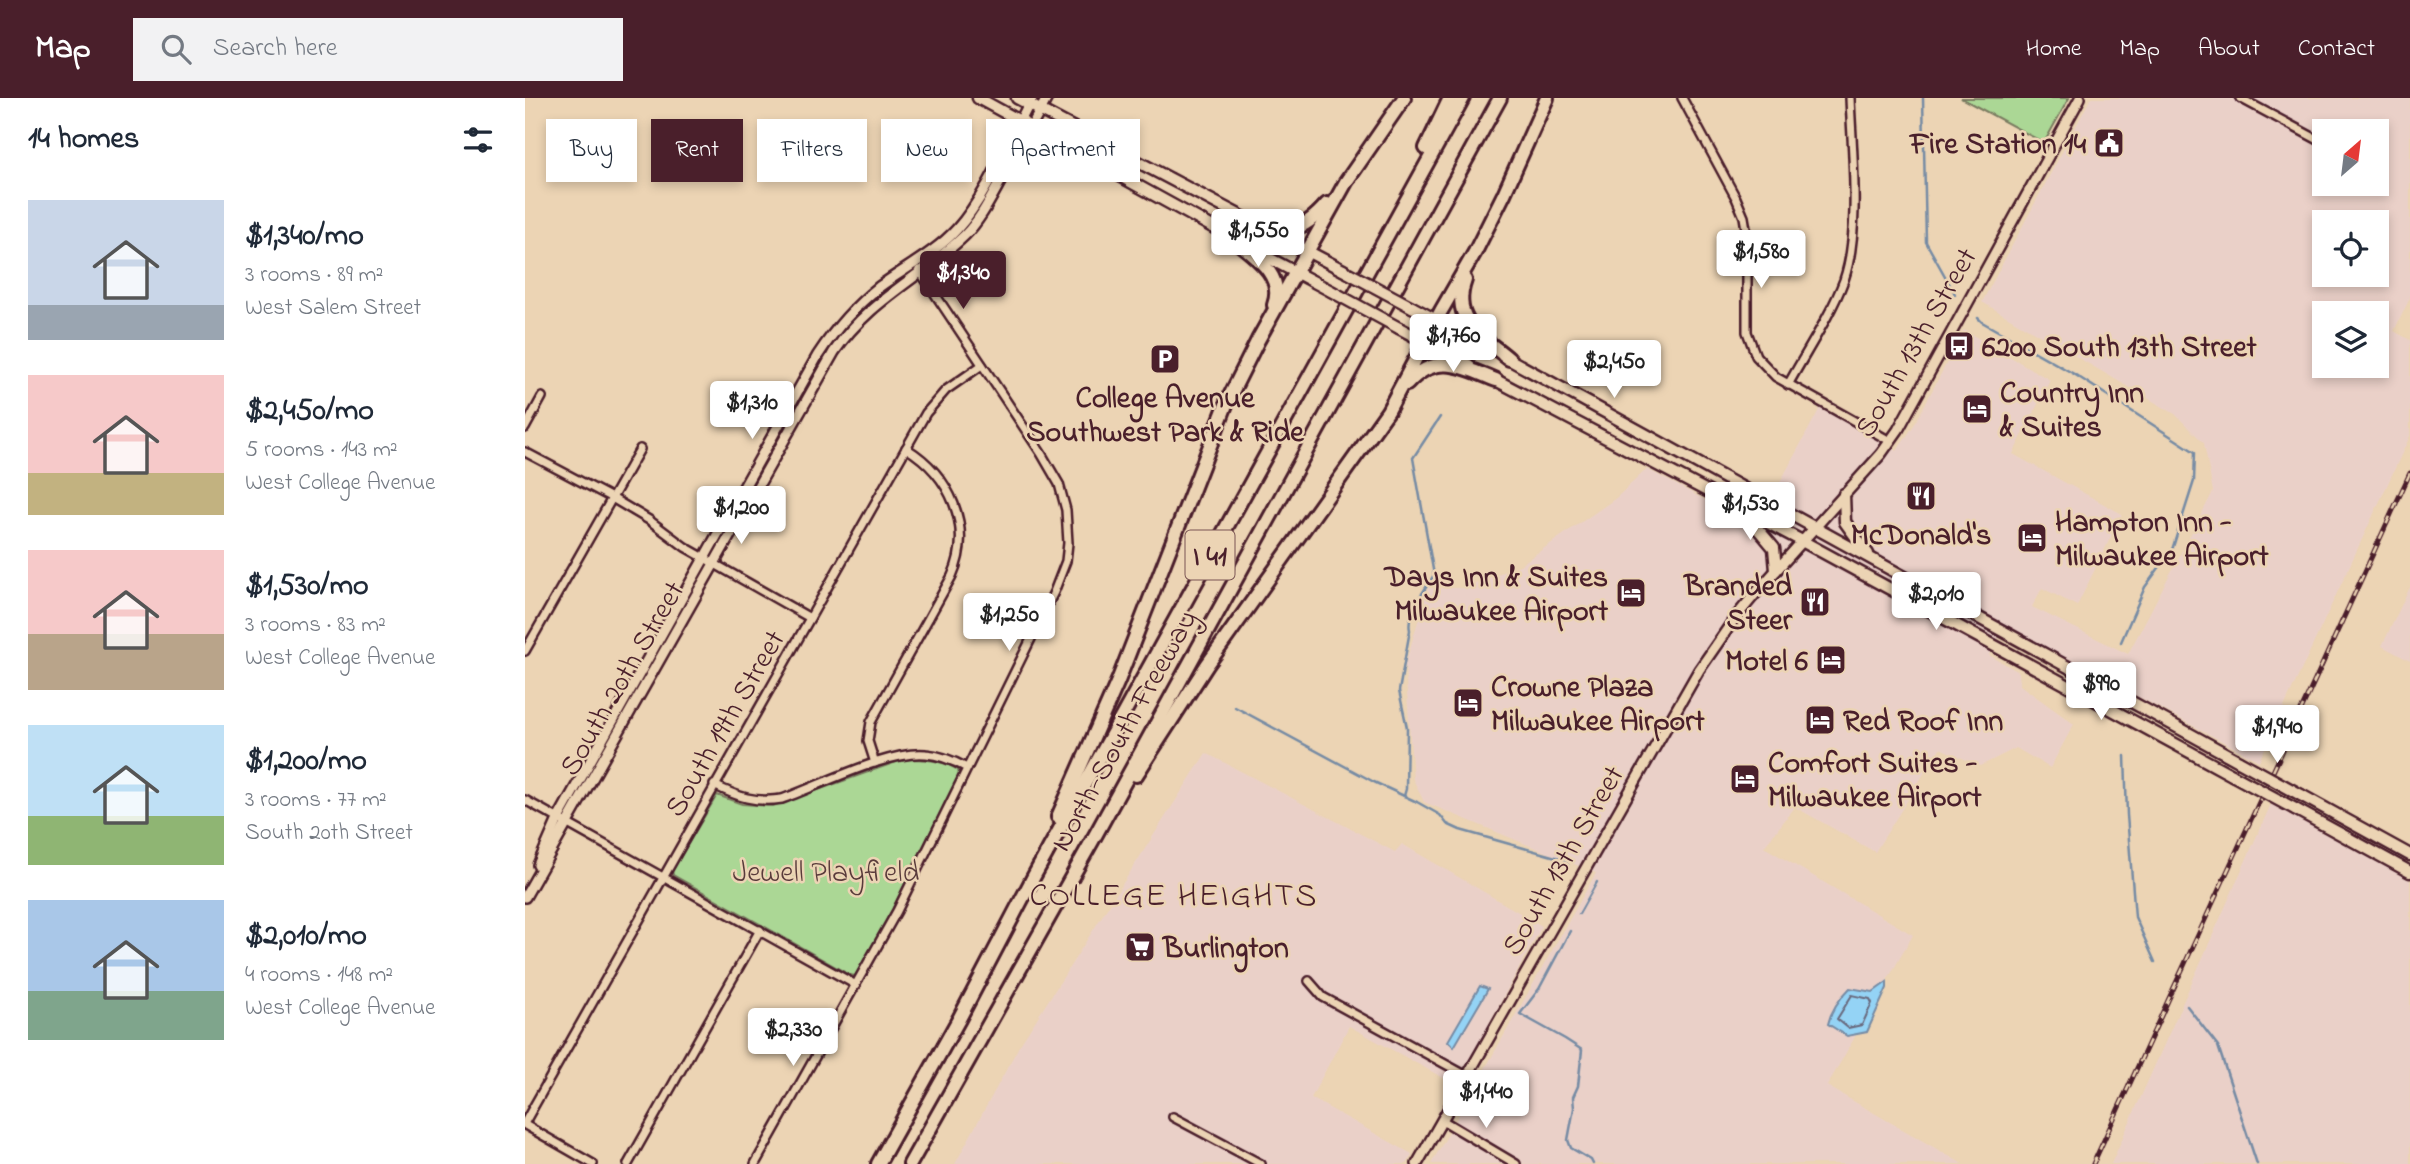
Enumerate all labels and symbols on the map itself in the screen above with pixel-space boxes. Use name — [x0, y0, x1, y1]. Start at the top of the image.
north arrow — [2312, 119, 2389, 196]
place label: Fire Station 14 — [1908, 124, 2087, 168]
public building icon: Fire Station 14 — [2092, 126, 2126, 160]
pin: $1,550 — [1201, 209, 1315, 269]
pin: $1,580 — [1704, 230, 1818, 290]
street label: South 13th Street — [1845, 240, 1990, 447]
pin: $1,340 — [906, 252, 1020, 311]
pin: $1,760 — [1396, 314, 1510, 374]
place label: 6200 South 13th Street — [1982, 327, 2258, 371]
bus stop icon: 6200 South 13th Street — [1942, 329, 1976, 363]
pin: $2,450 — [1557, 341, 1671, 400]
parking icon: College Avenue Southwest Park & Ride — [1148, 342, 1182, 376]
place label: Country Inn & Suites — [1999, 373, 2144, 451]
place label: College Avenue Southwest Park & Ride — [1026, 378, 1305, 456]
pin: $1,310 — [695, 382, 809, 441]
hotel icon: Country Inn & Suites — [1960, 392, 1994, 426]
restaurant icon: McDonald's — [1904, 479, 1938, 513]
pin: $1,530 — [1693, 482, 1807, 542]
pin: $1,200 — [684, 486, 798, 546]
place label: Hampton Inn - Milwaukee Airport — [2055, 502, 2270, 580]
place label: McDonald's — [1851, 515, 1991, 559]
hotel icon: Hampton Inn - Milwaukee Airport — [2015, 521, 2049, 555]
road number: I 41 — [1185, 531, 1235, 580]
place label: Days Inn & Suites Milwaukee Airport — [1382, 557, 1609, 635]
place label: Branded Steer — [1682, 566, 1793, 644]
pin: $2,010 — [1879, 573, 1993, 632]
street label: South 20th Street — [550, 574, 697, 785]
hotel icon: Days Inn & Suites Milwaukee Airport — [1614, 576, 1648, 610]
restaurant icon: Branded Steer — [1798, 585, 1832, 619]
pin: $1,250 — [952, 594, 1066, 653]
street label: North-South Freeway — [1041, 603, 1210, 860]
street label: South 19th Street — [655, 623, 798, 826]
place label: Motel 6 — [1725, 641, 1809, 685]
hotel icon: Motel 6 — [1814, 643, 1848, 677]
pin: $990 — [2060, 662, 2142, 722]
place label: Crowne Plaza Milwaukee Airport — [1491, 667, 1706, 745]
hotel icon: Crowne Plaza Milwaukee Airport — [1451, 686, 1485, 720]
place label: Red Roof Inn — [1843, 701, 2003, 745]
hotel icon: Red Roof Inn — [1803, 703, 1837, 737]
pin: $1,940 — [2220, 706, 2334, 765]
place label: Comfort Suites - Milwaukee Airport — [1768, 743, 1983, 821]
street label: South 13th Street — [1492, 758, 1637, 965]
hotel icon: Comfort Suites - Milwaukee Airport — [1728, 762, 1762, 796]
park label: Jewell Playfield — [733, 852, 920, 896]
district label: COLLEGE HEIGHTS — [1029, 873, 1319, 921]
place label: Burlington — [1161, 928, 1289, 973]
supermarket icon: Burlington — [1123, 930, 1157, 964]
pin: $2,330 — [736, 1009, 850, 1068]
pin: $1,440 — [1429, 1070, 1543, 1130]

